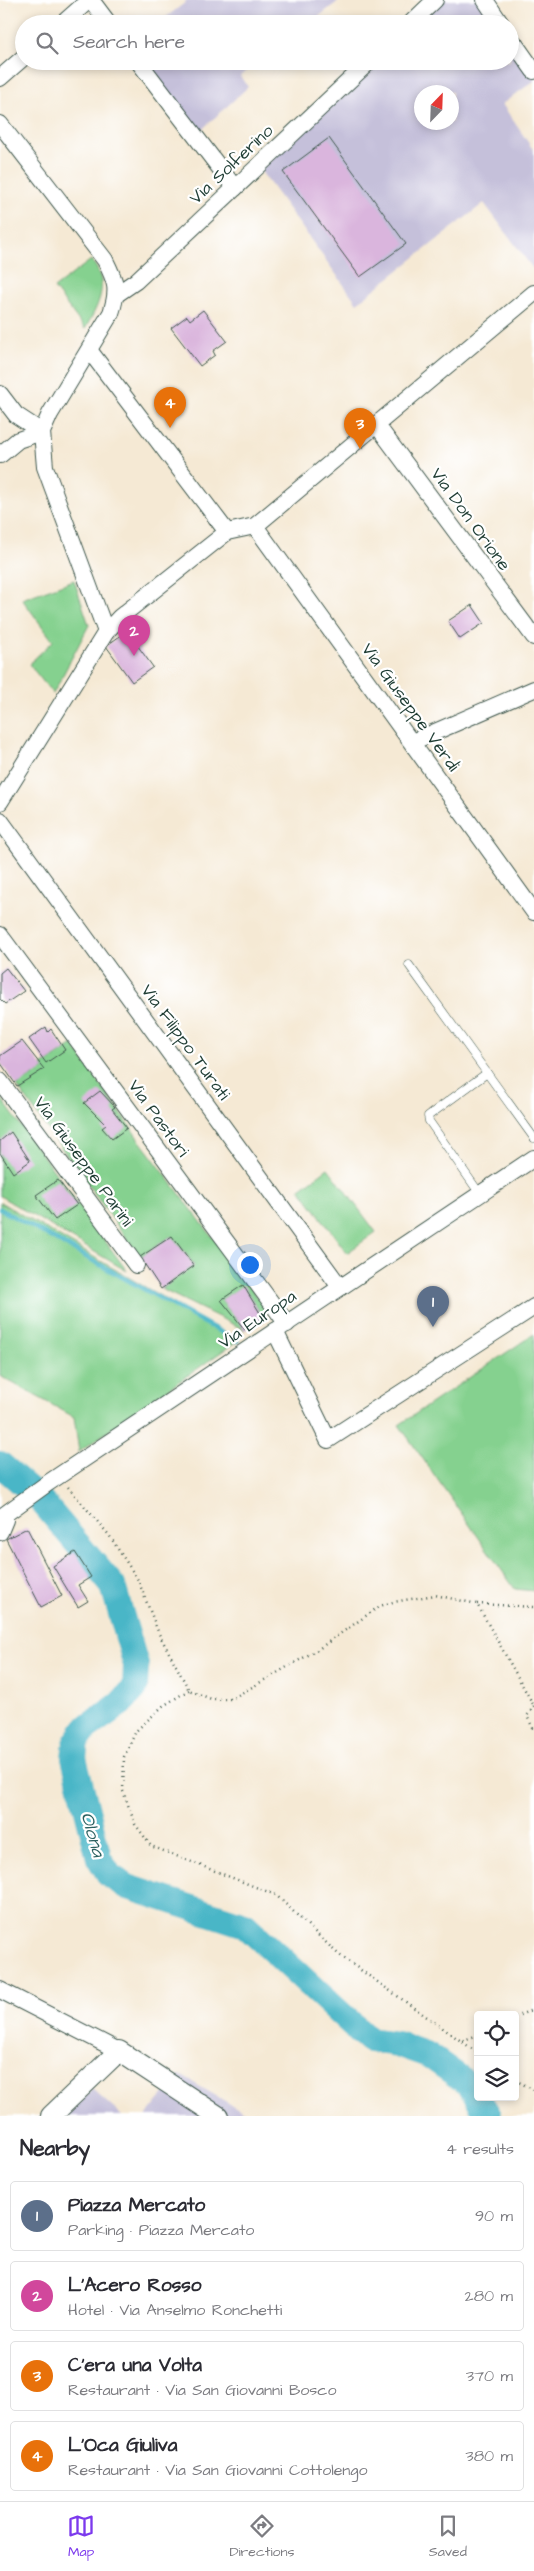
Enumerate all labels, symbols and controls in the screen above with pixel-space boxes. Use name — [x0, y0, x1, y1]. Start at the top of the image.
search box — [15, 15, 519, 70]
icon: search — [33, 29, 61, 57]
text: Search here — [73, 29, 185, 56]
north arrow — [414, 85, 459, 130]
street label: Via Solferino — [184, 119, 279, 210]
pin: 4 — [154, 387, 186, 428]
pin: 3 — [344, 408, 376, 449]
street label: Via Don Orione — [425, 463, 517, 576]
pin: 2 — [118, 615, 150, 656]
street label: Via Giuseppe Verdi — [355, 638, 466, 777]
street label: Via Filippo Turati — [135, 979, 236, 1106]
street label: Via Pastori — [122, 1074, 195, 1162]
street label: Via Giuseppe Parini — [28, 1091, 140, 1232]
your location — [237, 1252, 263, 1278]
street label: Via Europa — [213, 1284, 301, 1355]
pin: 1 — [417, 1286, 449, 1327]
water label: Olona — [73, 1809, 112, 1861]
map controls — [474, 2011, 519, 2101]
button: locate — [474, 2011, 519, 2056]
button: layers — [474, 2056, 519, 2101]
text: Nearby — [20, 2134, 90, 2163]
text: 4 results — [446, 2138, 514, 2160]
text: Piazza Mercato — [68, 2192, 205, 2219]
text: 1 — [36, 2205, 38, 2227]
text: 90 m — [475, 2205, 513, 2227]
text: Parking · Piazza Mercato — [68, 2219, 254, 2241]
text: L'Acero Rosso — [68, 2272, 201, 2299]
text: 2 — [32, 2285, 42, 2307]
text: 280 m — [465, 2285, 513, 2307]
text: Hotel · Via Anselmo Ronchetti — [68, 2299, 282, 2321]
text: C'era una Volta — [68, 2352, 202, 2379]
text: 3 — [33, 2365, 41, 2387]
text: 370 m — [466, 2365, 513, 2387]
text: Restaurant · Via San Giovanni Bosco — [68, 2379, 336, 2401]
text: L'Oca Giuliva — [68, 2432, 177, 2459]
text: 4 — [32, 2445, 42, 2467]
text: 380 m — [466, 2445, 513, 2467]
text: Restaurant · Via San Giovanni Cottolengo — [68, 2459, 368, 2481]
tab: Map — [67, 2512, 95, 2562]
tab: Directions — [229, 2512, 294, 2562]
tab: Saved — [429, 2512, 467, 2562]

